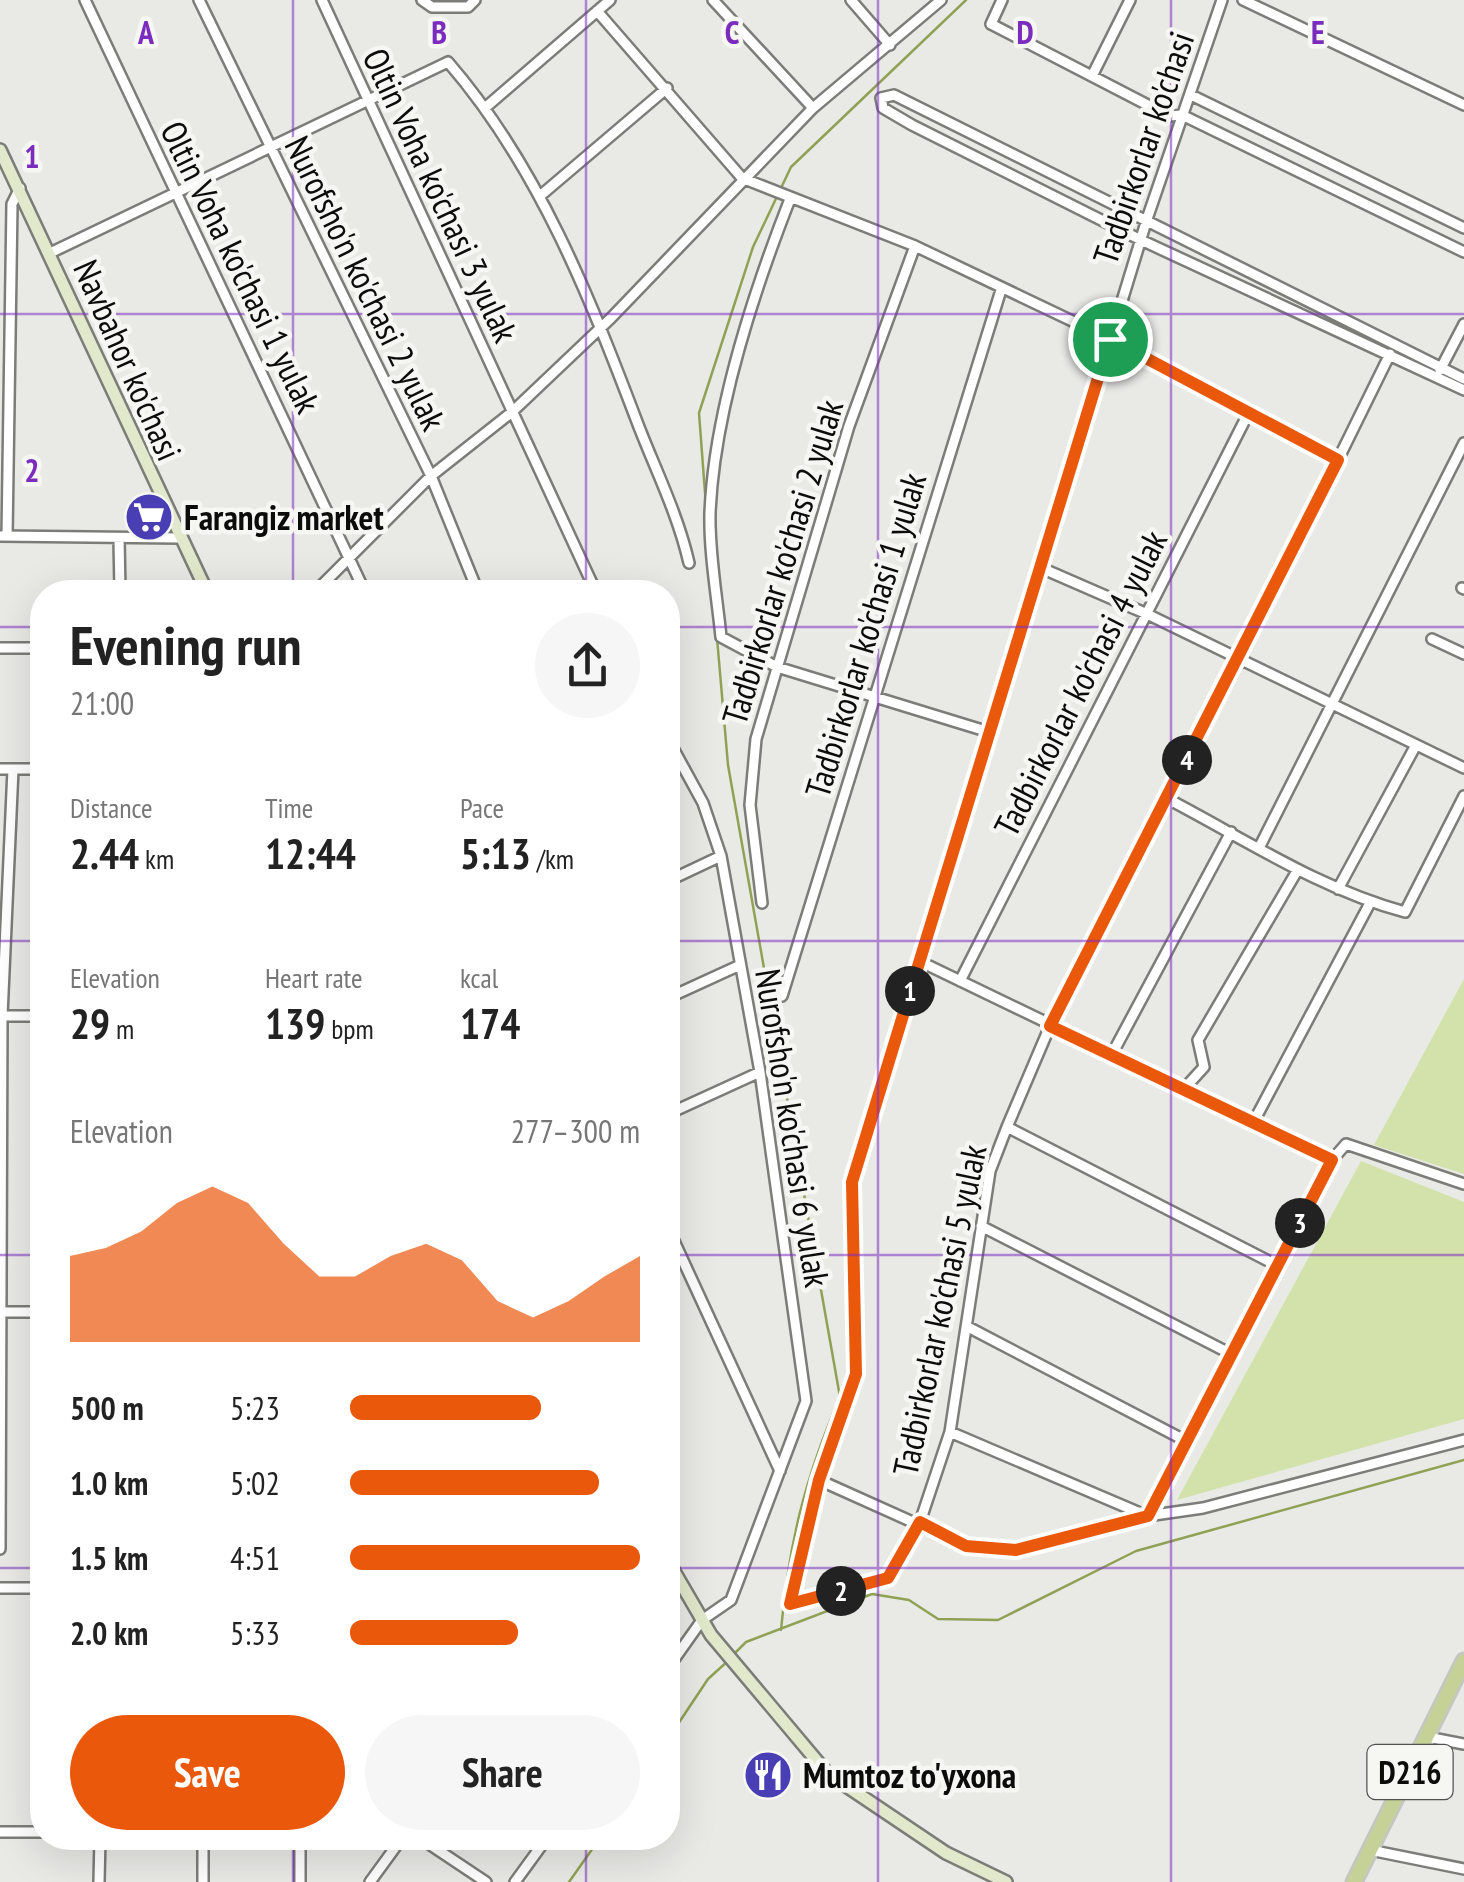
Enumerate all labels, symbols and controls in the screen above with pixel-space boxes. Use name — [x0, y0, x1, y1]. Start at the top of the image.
text: A — [137, 11, 155, 53]
text: B — [431, 11, 447, 53]
text: C — [725, 11, 740, 53]
text: D — [1016, 11, 1034, 53]
text: E — [1311, 11, 1325, 53]
street label: Tadbirkorlar ko'chasi — [1082, 26, 1204, 270]
street label: Oltin Voha ko'chasi 3 yulak — [353, 41, 529, 350]
street label: Oltin Voha ko'chasi 1 yulak — [150, 114, 332, 421]
street label: Nurofsho'n ko'chasi 2 yulak — [275, 128, 457, 438]
text: 1 — [24, 135, 40, 177]
street label: Navbahor ko'chasi — [63, 253, 193, 467]
pin — [1068, 297, 1153, 382]
icon: arrive — [1083, 312, 1138, 367]
street label: Tadbirkorlar ko'chasi 2 yulak — [711, 394, 853, 730]
text: 2 — [24, 449, 40, 491]
street label: Tadbirkorlar ko'chasi 1 yulak — [794, 467, 936, 803]
supermarket icon: Farangiz market — [123, 491, 175, 543]
place label: Farangiz market — [184, 494, 384, 540]
street label: Tadbirkorlar ko'chasi 4 yulak — [983, 522, 1177, 844]
text: Evening run — [70, 609, 302, 680]
button: share — [535, 613, 640, 718]
text: 21:00 — [70, 682, 134, 724]
pin: 4 — [1162, 735, 1212, 785]
text: 4 — [1180, 741, 1194, 778]
text: Distance — [70, 789, 153, 826]
text: Time — [265, 789, 313, 826]
text: Pace — [460, 789, 504, 826]
text: 2.44 — [70, 826, 139, 881]
text: 12:44 — [265, 826, 356, 881]
text: 5:13 — [460, 826, 531, 881]
text: km — [139, 840, 174, 877]
text: /km — [531, 840, 574, 877]
text: Elevation — [70, 959, 160, 996]
text: Heart rate — [265, 959, 363, 996]
text: kcal — [460, 959, 498, 996]
street label: Nurofsho'n ko'chasi 6 yulak — [745, 966, 841, 1291]
pin: 1 — [885, 966, 935, 1016]
text: 1 — [903, 972, 917, 1009]
text: 29 — [70, 996, 110, 1051]
text: 139 — [265, 996, 325, 1051]
text: 174 — [460, 996, 520, 1051]
text: m — [110, 1010, 134, 1047]
text: bpm — [325, 1010, 374, 1047]
text: Elevation — [70, 1110, 173, 1152]
text: 277–300 m — [511, 1110, 640, 1152]
street label: Tadbirkorlar ko'chasi 5 yulak — [881, 1140, 997, 1480]
pin: 3 — [1275, 1198, 1325, 1248]
text: 3 — [1293, 1204, 1307, 1241]
text: 500 m — [70, 1387, 144, 1429]
text: 5:23 — [230, 1387, 280, 1429]
text: 1.0 km — [70, 1462, 148, 1504]
text: 5:02 — [230, 1462, 280, 1504]
text: 1.5 km — [70, 1537, 148, 1579]
text: 4:51 — [230, 1537, 280, 1579]
pin: 2 — [816, 1566, 866, 1616]
text: 2 — [834, 1572, 848, 1609]
text: 2.0 km — [70, 1612, 148, 1654]
text: 5:33 — [230, 1612, 280, 1654]
button: Save — [70, 1715, 345, 1830]
button: Share — [365, 1715, 640, 1830]
road number: D216 — [1368, 1745, 1452, 1799]
restaurant icon: Mumtoz to'yxona — [742, 1749, 794, 1801]
place label: Mumtoz to'yxona — [803, 1752, 1016, 1798]

